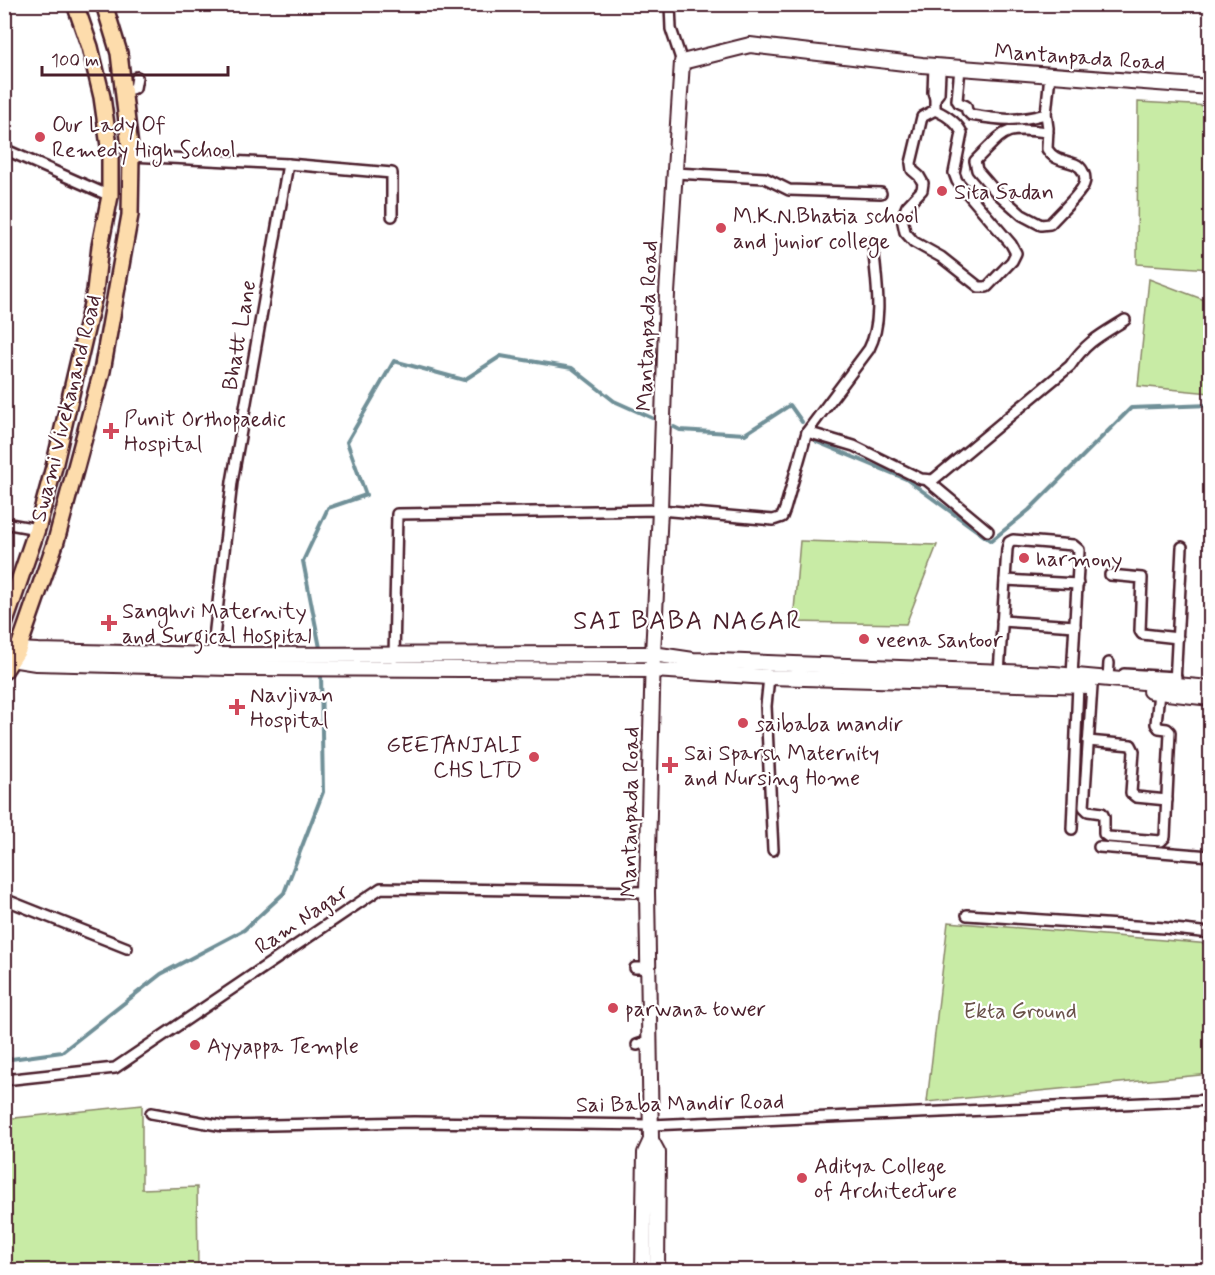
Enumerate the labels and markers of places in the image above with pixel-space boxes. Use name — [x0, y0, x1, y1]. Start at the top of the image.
place label: Our Lady Of Remedy High School — [52, 112, 236, 168]
marker: Our Lady Of Remedy High School — [33, 130, 47, 144]
place label: Sita Sadan — [954, 179, 1054, 207]
marker: Sita Sadan — [935, 184, 949, 198]
place label: M.K.N.Bhatia school and junior college — [733, 203, 919, 259]
marker: M.K.N.Bhatia school and junior college — [714, 221, 728, 235]
place label: Punit Orthopaedic Hospital — [124, 406, 286, 459]
marker: Punit Orthopaedic Hospital — [102, 422, 120, 440]
place label: harmony — [1036, 546, 1122, 574]
marker: harmony — [1017, 551, 1031, 565]
place label: Sanghvi Maternity and Surgical Hospital — [122, 598, 312, 654]
marker: Sanghvi Maternity and Surgical Hospital — [100, 614, 118, 632]
place label: veena santoor — [876, 627, 1003, 655]
marker: veena santoor — [857, 632, 871, 646]
place label: Navjivan Hospital — [250, 682, 334, 735]
marker: Navjivan Hospital — [228, 698, 246, 716]
place label: saibaba mandir — [755, 711, 903, 739]
marker: saibaba mandir — [736, 716, 750, 730]
place label: GEETANJALI CHS LTD — [386, 732, 522, 785]
place label: Sai Sparsh Maternity and Nursing Home — [684, 740, 879, 794]
marker: GEETANJALI CHS LTD — [527, 750, 541, 764]
marker: Sai Sparsh Maternity and Nursing Home — [661, 756, 679, 774]
place label: parwana tower — [625, 996, 766, 1024]
marker: parwana tower — [606, 1001, 620, 1015]
place label: Ayyappa Temple — [207, 1033, 359, 1061]
marker: Ayyappa Temple — [188, 1038, 202, 1052]
place label: Aditya College of Architecture — [814, 1153, 957, 1206]
marker: Aditya College of Architecture — [795, 1171, 809, 1185]

